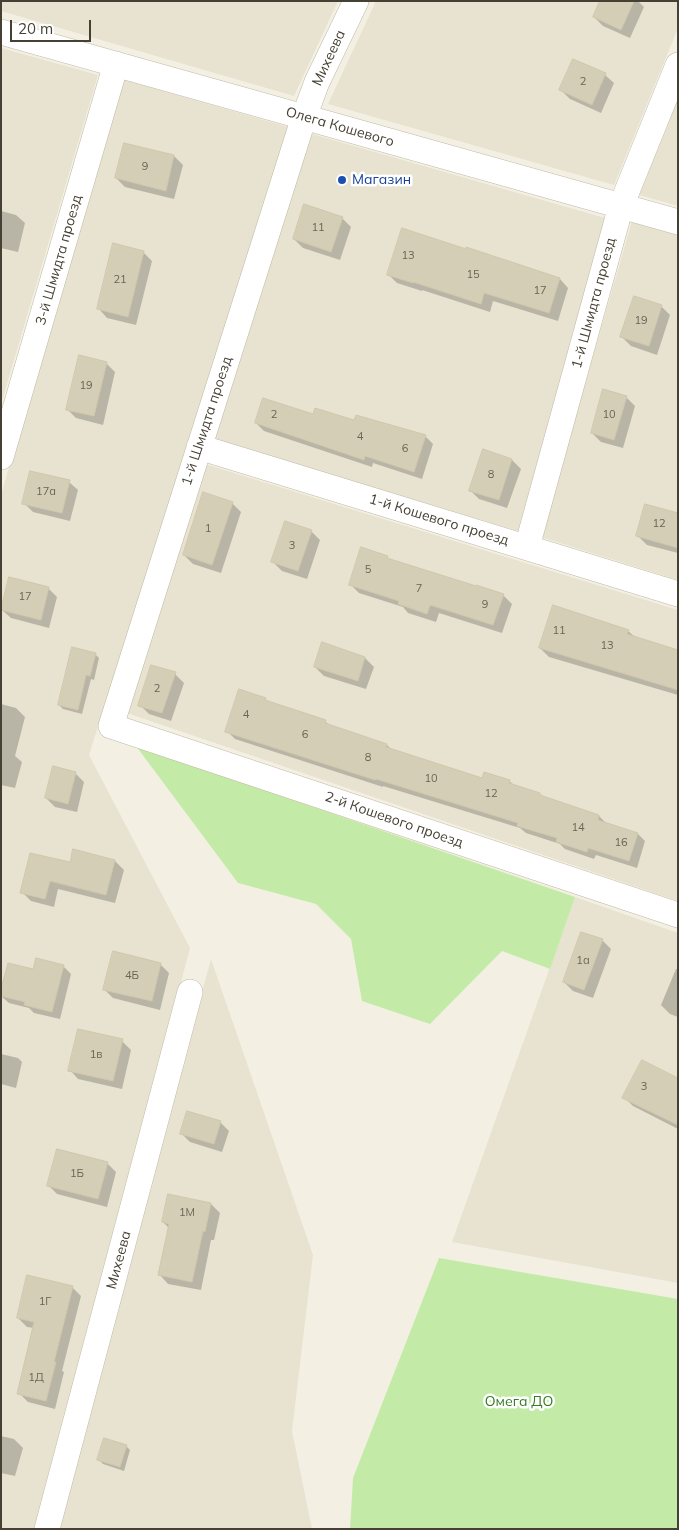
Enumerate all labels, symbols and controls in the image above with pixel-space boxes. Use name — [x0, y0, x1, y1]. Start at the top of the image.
scale bar — [12, 10, 94, 42]
text: 20 m — [18, 19, 53, 38]
street label: Михеева — [309, 27, 349, 89]
house number: 2 — [580, 75, 586, 89]
street label: Олега Кошевого — [284, 104, 396, 150]
house number: 9 — [142, 160, 148, 174]
place label: Магазин — [352, 172, 411, 188]
marker: Магазин — [336, 174, 348, 186]
street label: 3-й Шмидта проезд — [32, 193, 86, 327]
house number: 11 — [311, 221, 325, 235]
street label: 1-й Шмидта проезд — [568, 236, 620, 370]
house number: 13 — [401, 249, 415, 263]
house number: 15 — [466, 268, 480, 282]
house number: 21 — [113, 273, 127, 287]
house number: 17 — [533, 284, 547, 298]
house number: 19 — [634, 314, 648, 328]
street label: 1-й Шмидта проезд — [178, 354, 236, 488]
house number: 19 — [79, 379, 93, 393]
house number: 2 — [271, 408, 277, 422]
house number: 10 — [602, 408, 616, 422]
house number: 4 — [357, 430, 363, 444]
house number: 6 — [402, 442, 408, 456]
house number: 8 — [488, 468, 494, 482]
house number: 17а — [36, 485, 56, 499]
street label: 1-й Кошевого проезд — [367, 491, 511, 549]
house number: 12 — [652, 517, 666, 531]
house number: 1 — [205, 522, 211, 536]
house number: 3 — [289, 539, 295, 553]
house number: 5 — [365, 563, 371, 577]
house number: 7 — [416, 582, 422, 596]
house number: 17 — [18, 590, 32, 604]
house number: 9 — [482, 598, 488, 612]
house number: 11 — [552, 624, 566, 638]
house number: 13 — [600, 639, 614, 653]
house number: 2 — [154, 682, 160, 696]
house number: 4 — [243, 708, 249, 722]
house number: 6 — [302, 728, 308, 742]
house number: 8 — [365, 751, 371, 765]
house number: 10 — [424, 772, 438, 786]
house number: 12 — [484, 787, 498, 801]
street label: 2-й Кошевого проезд — [323, 788, 465, 852]
house number: 14 — [571, 821, 585, 835]
house number: 16 — [614, 836, 628, 850]
house number: 1а — [576, 954, 590, 968]
house number: 4Б — [125, 969, 139, 983]
house number: 1в — [90, 1048, 102, 1062]
house number: 3 — [641, 1080, 647, 1094]
house number: 1Б — [70, 1167, 84, 1181]
house number: 1М — [179, 1206, 195, 1220]
street label: Михеева — [103, 1229, 135, 1291]
house number: 1Г — [39, 1295, 51, 1309]
house number: 1Д — [28, 1371, 44, 1385]
park label: Омега ДО — [485, 1394, 553, 1410]

